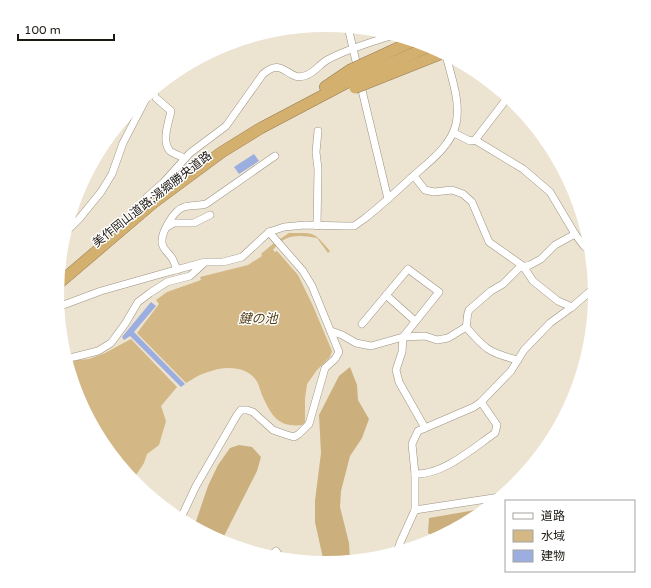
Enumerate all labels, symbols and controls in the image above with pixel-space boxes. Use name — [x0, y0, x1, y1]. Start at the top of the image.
scale bar — [18, 16, 114, 42]
text: 100 m — [24, 23, 61, 37]
street label: 美作岡山道路;湯郷勝央道路 — [90, 148, 214, 250]
water label: 鍵の池 — [238, 311, 279, 327]
legend — [505, 500, 635, 572]
text: 道路 — [541, 509, 565, 523]
text: 水域 — [541, 529, 565, 543]
text: 建物 — [541, 549, 565, 563]

